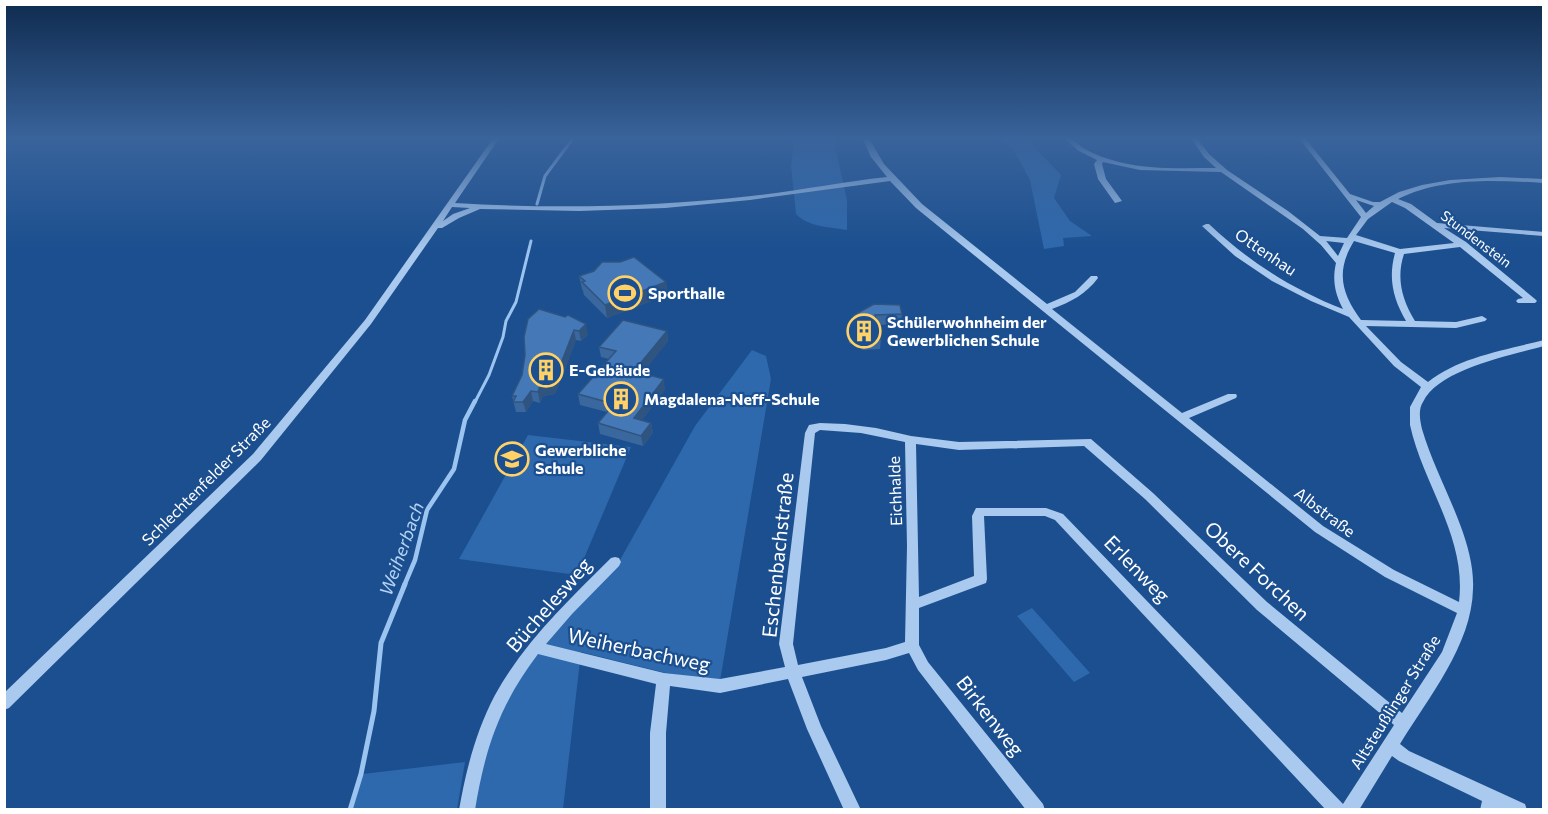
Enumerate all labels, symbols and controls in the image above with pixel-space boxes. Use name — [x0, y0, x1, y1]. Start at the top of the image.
street label: Stundenstein — [1438, 206, 1515, 271]
street label: Ottenhau — [1232, 224, 1301, 279]
sports icon: Sporthalle — [607, 275, 643, 311]
place label: Sporthalle — [648, 283, 725, 302]
place label: Schülerwohnheim der Gewerblichen Schule — [887, 312, 1047, 349]
building icon: Schülerwohnheim der Gewerblichen Schule — [846, 313, 882, 349]
building icon: E-Gebäude — [528, 352, 564, 388]
place label: E-Gebäude — [569, 360, 650, 379]
building icon: Magdalena-Neff-Schule — [603, 381, 639, 417]
place label: Magdalena-Neff-Schule — [644, 389, 820, 408]
street label: Schlechtenfelder Straße — [137, 412, 274, 549]
place label: Gewerbliche Schule — [535, 440, 627, 477]
school or university icon: Gewerbliche Schule — [494, 441, 530, 477]
street label: Eichhalde — [884, 456, 905, 526]
street label: Eschenbachstraße — [756, 471, 798, 639]
street label: Albstraße — [1291, 483, 1359, 541]
water label: Weiherbach — [374, 499, 428, 598]
street label: Obere Forchen — [1200, 516, 1315, 625]
street label: Erlenweg — [1100, 530, 1176, 607]
street label: Büchelesweg — [501, 552, 596, 657]
street label: Weiherbachweg — [566, 622, 713, 676]
street label: Altsteußlinger Straße — [1346, 631, 1444, 772]
street label: Birkenweg — [952, 670, 1030, 760]

